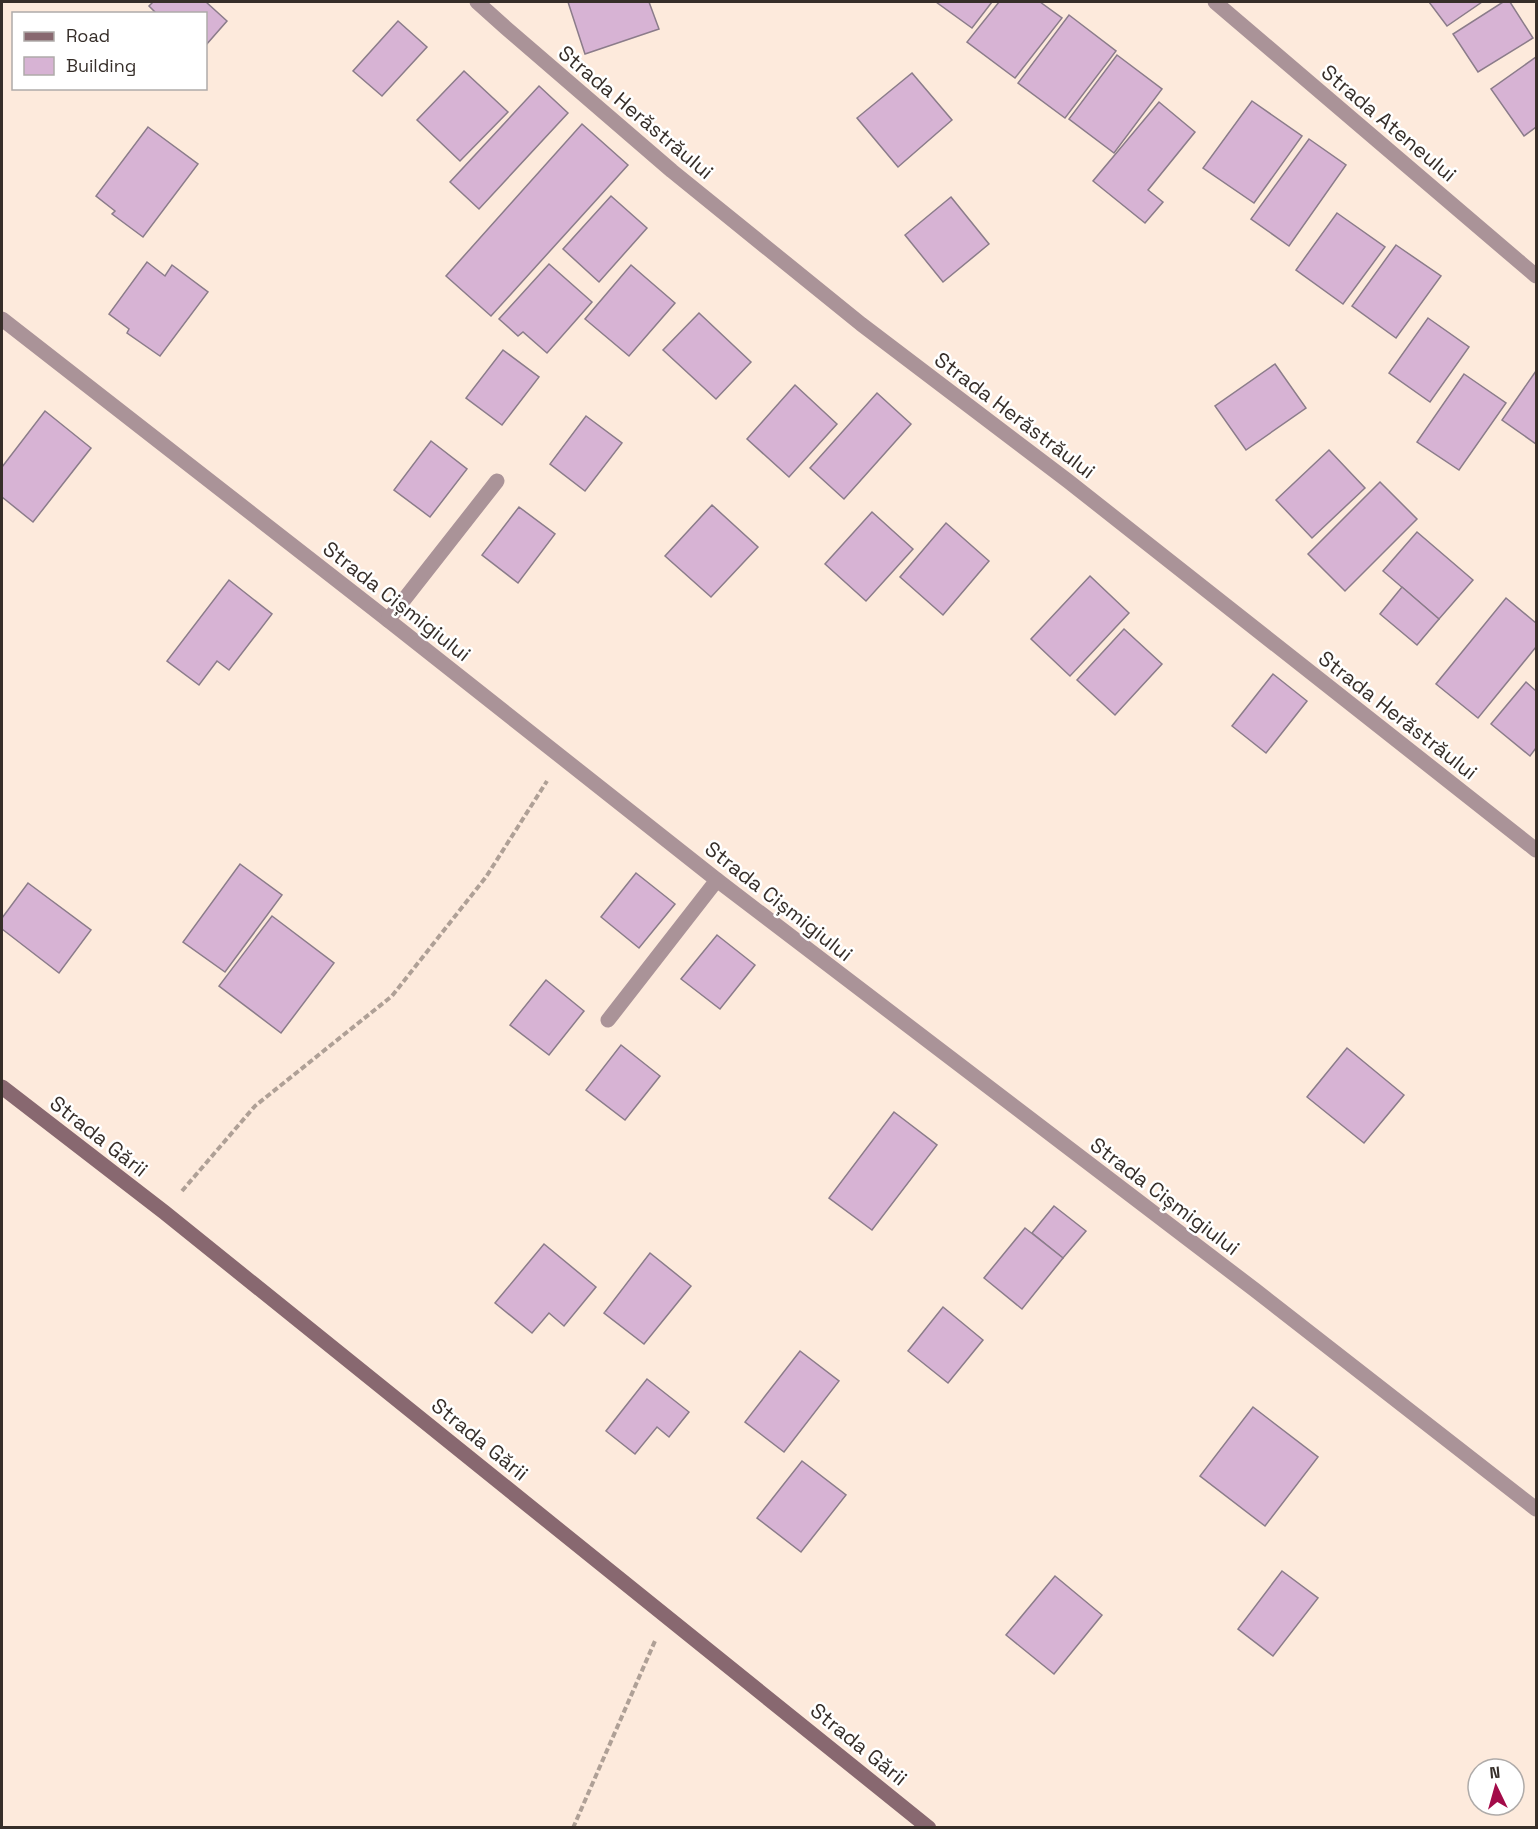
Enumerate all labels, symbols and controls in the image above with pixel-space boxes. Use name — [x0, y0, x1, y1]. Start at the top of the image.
legend — [12, 12, 207, 90]
text: Road — [66, 24, 110, 47]
street label: Strada Herăstrăului — [553, 39, 719, 185]
text: Building — [66, 54, 136, 77]
street label: Strada Ateneului — [1316, 59, 1462, 187]
street label: Strada Herăstrăului — [929, 346, 1101, 484]
street label: Strada Cișmigiului — [318, 535, 476, 667]
street label: Strada Herăstrăului — [1313, 644, 1483, 786]
street label: Strada Cișmigiului — [700, 835, 858, 967]
street label: Strada Gării — [45, 1089, 153, 1183]
street label: Strada Cișmigiului — [1085, 1131, 1245, 1261]
street label: Strada Gării — [426, 1392, 534, 1486]
street label: Strada Gării — [805, 1697, 913, 1791]
north arrow — [1466, 1757, 1526, 1817]
text: N — [1488, 1762, 1501, 1783]

